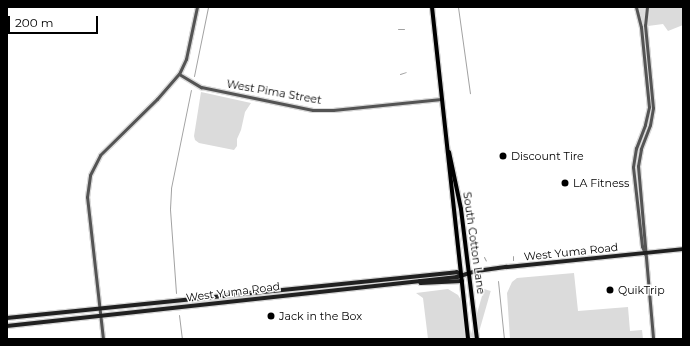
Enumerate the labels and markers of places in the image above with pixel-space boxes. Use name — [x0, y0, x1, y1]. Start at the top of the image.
place label: Discount Tire — [511, 149, 584, 163]
marker: Discount Tire — [498, 151, 508, 161]
place label: LA Fitness — [573, 176, 629, 190]
marker: LA Fitness — [560, 178, 570, 188]
place label: QuikTrip — [618, 283, 665, 297]
marker: QuikTrip — [605, 285, 615, 295]
place label: Jack in the Box — [279, 309, 362, 323]
marker: Jack in the Box — [266, 311, 276, 321]

